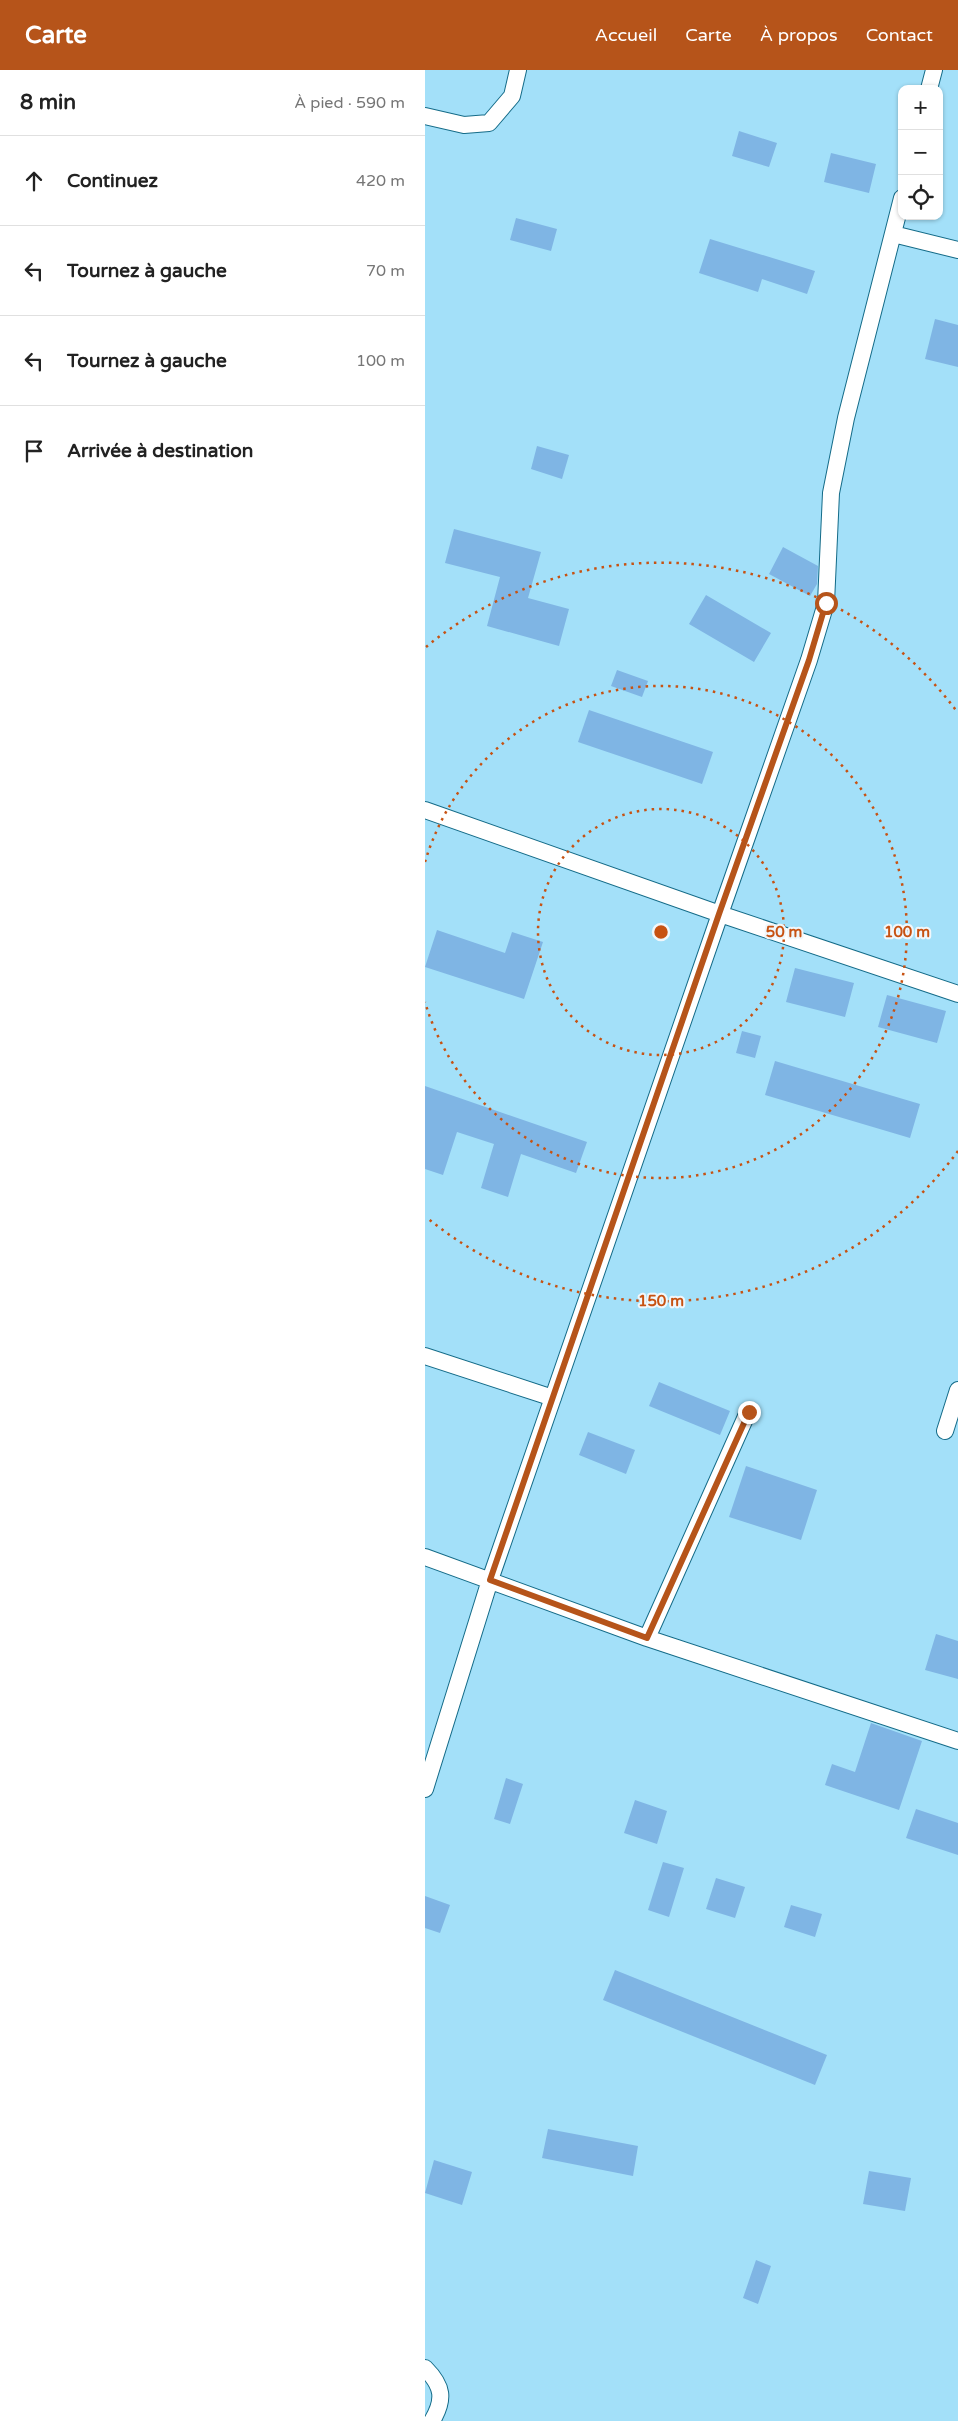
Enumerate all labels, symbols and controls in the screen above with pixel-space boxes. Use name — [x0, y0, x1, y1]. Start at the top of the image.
text: Carte — [25, 21, 87, 50]
text: Accueil — [595, 24, 657, 46]
text: Carte — [685, 24, 732, 46]
text: À propos — [760, 24, 838, 46]
text: Contact — [866, 24, 933, 46]
map controls — [898, 85, 943, 220]
button: + — [898, 85, 943, 130]
text: 8 min — [20, 90, 76, 115]
text: À pied · 590 m — [294, 93, 405, 113]
button: − — [898, 130, 943, 175]
icon: ahead — [20, 167, 48, 195]
text: Continuez — [67, 170, 158, 192]
text: 420 m — [356, 171, 405, 191]
button: locate — [898, 175, 943, 220]
icon: left — [20, 257, 48, 285]
text: Tournez à gauche — [67, 260, 227, 282]
text: 70 m — [366, 261, 405, 281]
icon: left — [20, 347, 48, 375]
text: Tournez à gauche — [67, 350, 227, 372]
text: 100 m — [356, 351, 405, 371]
icon: arrive — [20, 437, 48, 465]
text: Arrivée à destination — [67, 440, 253, 462]
route start — [815, 592, 838, 615]
centre of rings — [652, 923, 670, 941]
text: 50 m — [766, 923, 802, 941]
text: 100 m — [884, 923, 930, 941]
text: 150 m — [638, 1292, 684, 1310]
route end — [738, 1401, 761, 1424]

